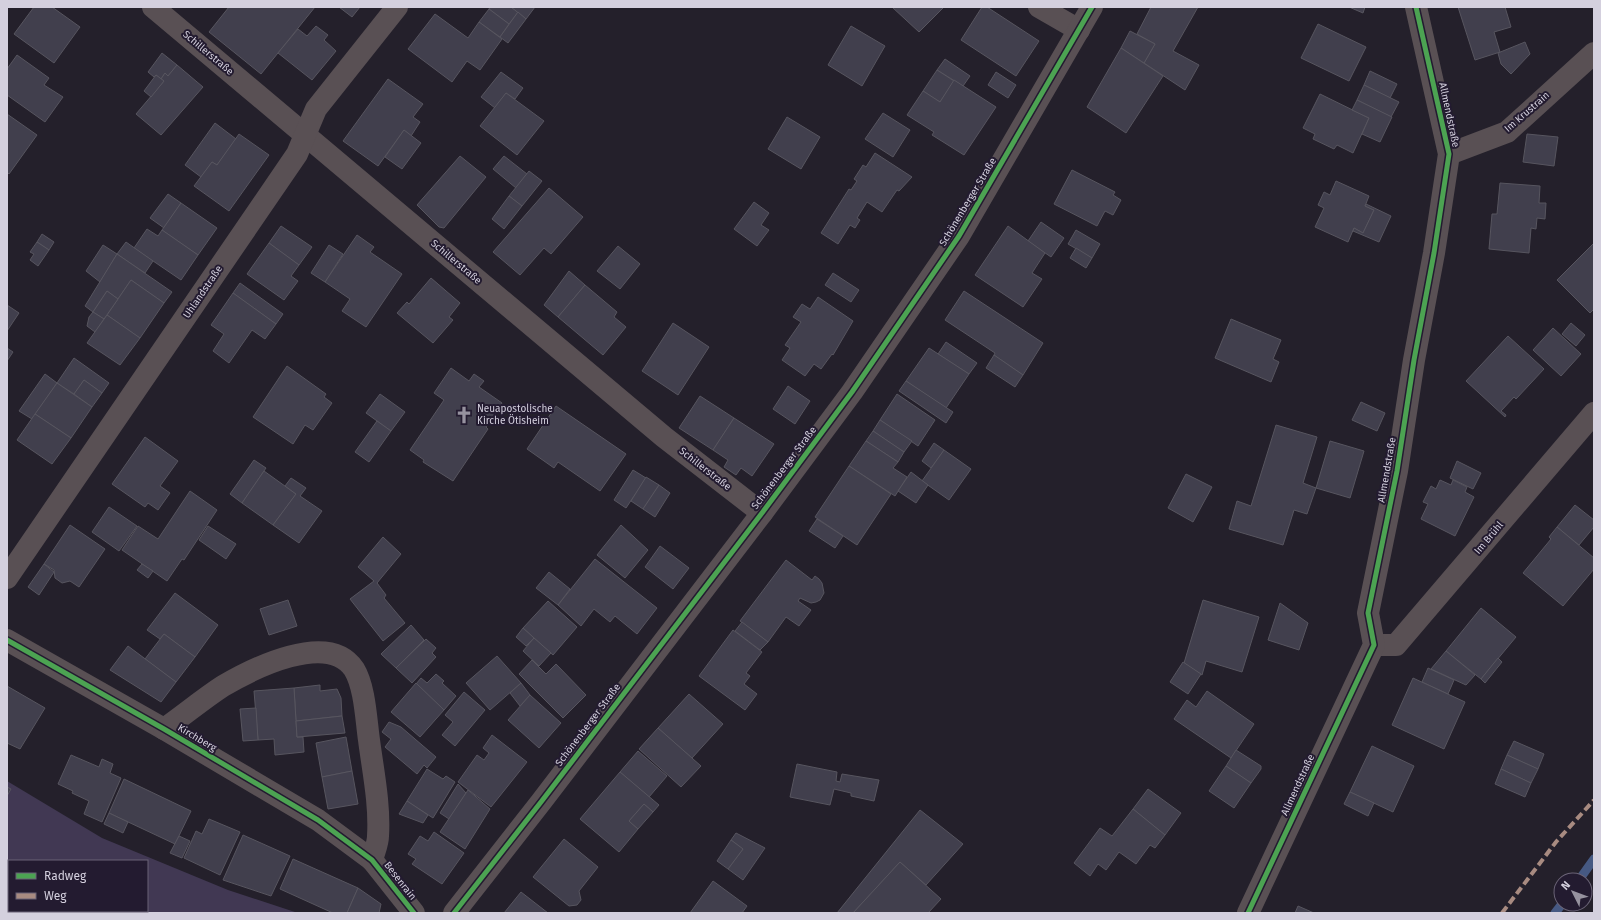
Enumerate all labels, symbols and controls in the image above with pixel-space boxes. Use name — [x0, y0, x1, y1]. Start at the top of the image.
street label: Schillerstraße — [180, 28, 236, 78]
street label: Allmendstraße — [1436, 81, 1462, 149]
street label: Im Krustrain — [1502, 89, 1552, 135]
street label: Schönenberger Straße — [937, 156, 999, 248]
street label: Schillerstraße — [428, 237, 484, 287]
street label: Uhlandstraße — [181, 263, 225, 321]
place label: Neuapostolische Kirche Ötisheim — [477, 403, 553, 427]
church icon: Neuapostolische Kirche Ötisheim — [454, 405, 474, 425]
street label: Schönenberger Straße — [749, 424, 819, 512]
street label: Allmendstraße — [1375, 436, 1399, 504]
street label: Schillerstraße — [677, 445, 733, 493]
street label: Im Brühl — [1472, 519, 1506, 557]
street label: Schönenberger Straße — [553, 681, 623, 769]
street label: Kirchberg — [175, 722, 219, 755]
street label: Allmendstraße — [1279, 753, 1317, 817]
legend — [8, 860, 148, 912]
street label: Besenrain — [381, 860, 419, 902]
text: Radweg — [44, 869, 87, 883]
north arrow — [1553, 872, 1593, 912]
text: N — [1559, 879, 1573, 893]
text: Weg — [44, 889, 67, 903]

